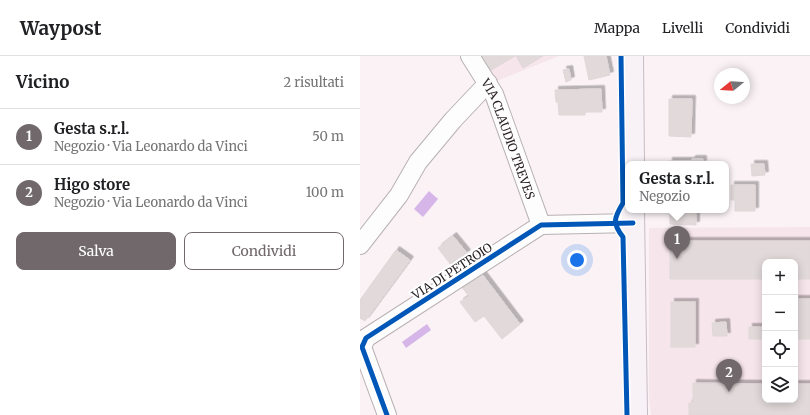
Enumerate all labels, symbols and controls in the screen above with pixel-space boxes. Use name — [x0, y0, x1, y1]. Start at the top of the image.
text: Waypost — [20, 16, 101, 40]
text: Mappa — [594, 19, 640, 37]
text: Livelli — [662, 19, 703, 37]
text: Condividi — [725, 19, 790, 37]
north arrow — [714, 68, 750, 104]
text: Vicino — [16, 71, 69, 93]
text: 2 risultati — [283, 74, 344, 91]
street label: VIA CLAUDIO TREVES — [478, 75, 539, 201]
text: Gesta s.r.l. — [54, 119, 129, 138]
text: 1 — [26, 128, 32, 145]
text: 50 m — [312, 128, 344, 145]
text: Negozio · Via Leonardo da Vinci — [54, 138, 248, 155]
popup — [625, 161, 729, 213]
text: Gesta s.r.l. — [639, 169, 715, 188]
text: Higo store — [54, 175, 130, 194]
text: 2 — [25, 184, 33, 201]
text: 100 m — [306, 184, 344, 201]
text: Negozio — [639, 188, 690, 205]
text: Negozio · Via Leonardo da Vinci — [54, 194, 248, 211]
pin: 1 — [664, 226, 690, 259]
button: Salva — [16, 232, 176, 270]
button: Condividi — [184, 232, 344, 270]
street label: VIA DI PETROIO — [408, 239, 495, 303]
your location — [567, 250, 587, 270]
map controls — [762, 259, 798, 403]
button: + — [762, 259, 798, 295]
button: − — [762, 295, 798, 331]
button: locate — [762, 331, 798, 367]
pin: 2 — [716, 359, 742, 392]
button: layers — [762, 367, 798, 403]

